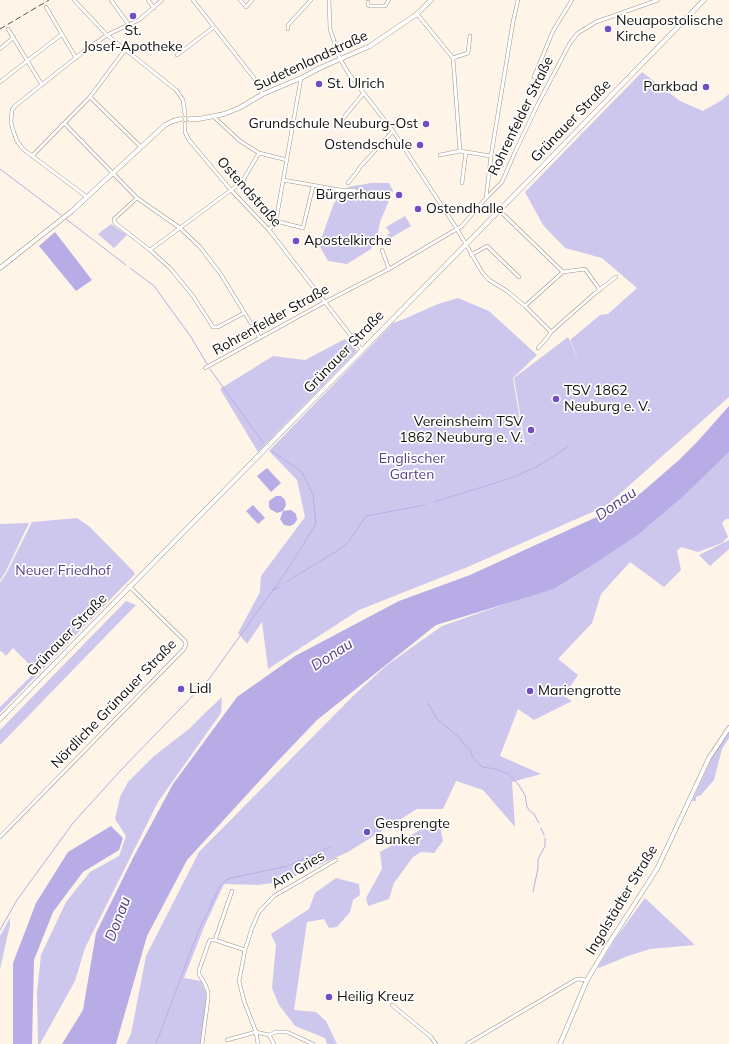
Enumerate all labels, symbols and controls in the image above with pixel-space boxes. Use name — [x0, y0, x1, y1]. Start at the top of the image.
marker: St. Josef-Apotheke — [128, 11, 138, 21]
place label: Neuapostolische Kirche — [616, 13, 723, 46]
place label: St. Josef-Apotheke — [83, 23, 183, 56]
marker: Neuapostolische Kirche — [603, 24, 613, 34]
street label: Sudetenlandstraße — [251, 27, 371, 95]
street label: Rohrenfelder Straße — [485, 54, 557, 178]
place label: St. Ulrich — [327, 76, 385, 92]
street label: Grünauer Straße — [527, 76, 615, 166]
marker: St. Ulrich — [314, 79, 324, 89]
place label: Parkbad — [643, 79, 698, 95]
marker: Parkbad — [701, 82, 711, 92]
place label: Grundschule Neuburg-Ost — [249, 116, 418, 132]
marker: Grundschule Neuburg-Ost — [421, 119, 431, 129]
place label: Ostendschule — [324, 137, 412, 153]
marker: Ostendschule — [415, 140, 425, 150]
street label: Ostendstraße — [213, 154, 285, 230]
place label: Bürgerhaus — [316, 187, 391, 203]
marker: Bürgerhaus — [394, 190, 404, 200]
place label: Ostendhalle — [426, 201, 504, 217]
marker: Ostendhalle — [413, 204, 423, 214]
place label: Apostelkirche — [304, 233, 392, 249]
marker: Apostelkirche — [291, 236, 301, 246]
street label: Rohrenfelder Straße — [210, 281, 332, 359]
street label: Grünauer Straße — [300, 307, 388, 397]
place label: TSV 1862 Neuburg e. V. — [564, 383, 650, 416]
marker: TSV 1862 Neuburg e. V. — [551, 394, 561, 404]
place label: Vereinsheim TSV 1862 Neuburg e. V. — [399, 414, 523, 446]
marker: Vereinsheim TSV 1862 Neuburg e. V. — [526, 425, 536, 435]
park label: Englischer Garten — [379, 451, 445, 484]
water label: Donau — [592, 483, 640, 525]
park label: Neuer Friedhof — [15, 563, 111, 579]
street label: Grünauer Straße — [23, 590, 111, 680]
water label: Donau — [308, 635, 356, 675]
street label: Nördliche Grünauer Straße — [48, 636, 180, 772]
place label: Lidl — [189, 681, 212, 697]
place label: Mariengrotte — [538, 683, 621, 699]
marker: Lidl — [176, 684, 186, 694]
marker: Mariengrotte — [525, 686, 535, 696]
place label: Gesprengte Bunker — [375, 816, 450, 848]
marker: Gesprengte Bunker — [362, 827, 372, 837]
street label: Ingolstädter Straße — [583, 842, 661, 958]
street label: Am Gries — [268, 847, 328, 893]
water label: Donau — [101, 894, 135, 944]
place label: Heilig Kreuz — [337, 989, 414, 1005]
marker: Heilig Kreuz — [324, 992, 334, 1002]

